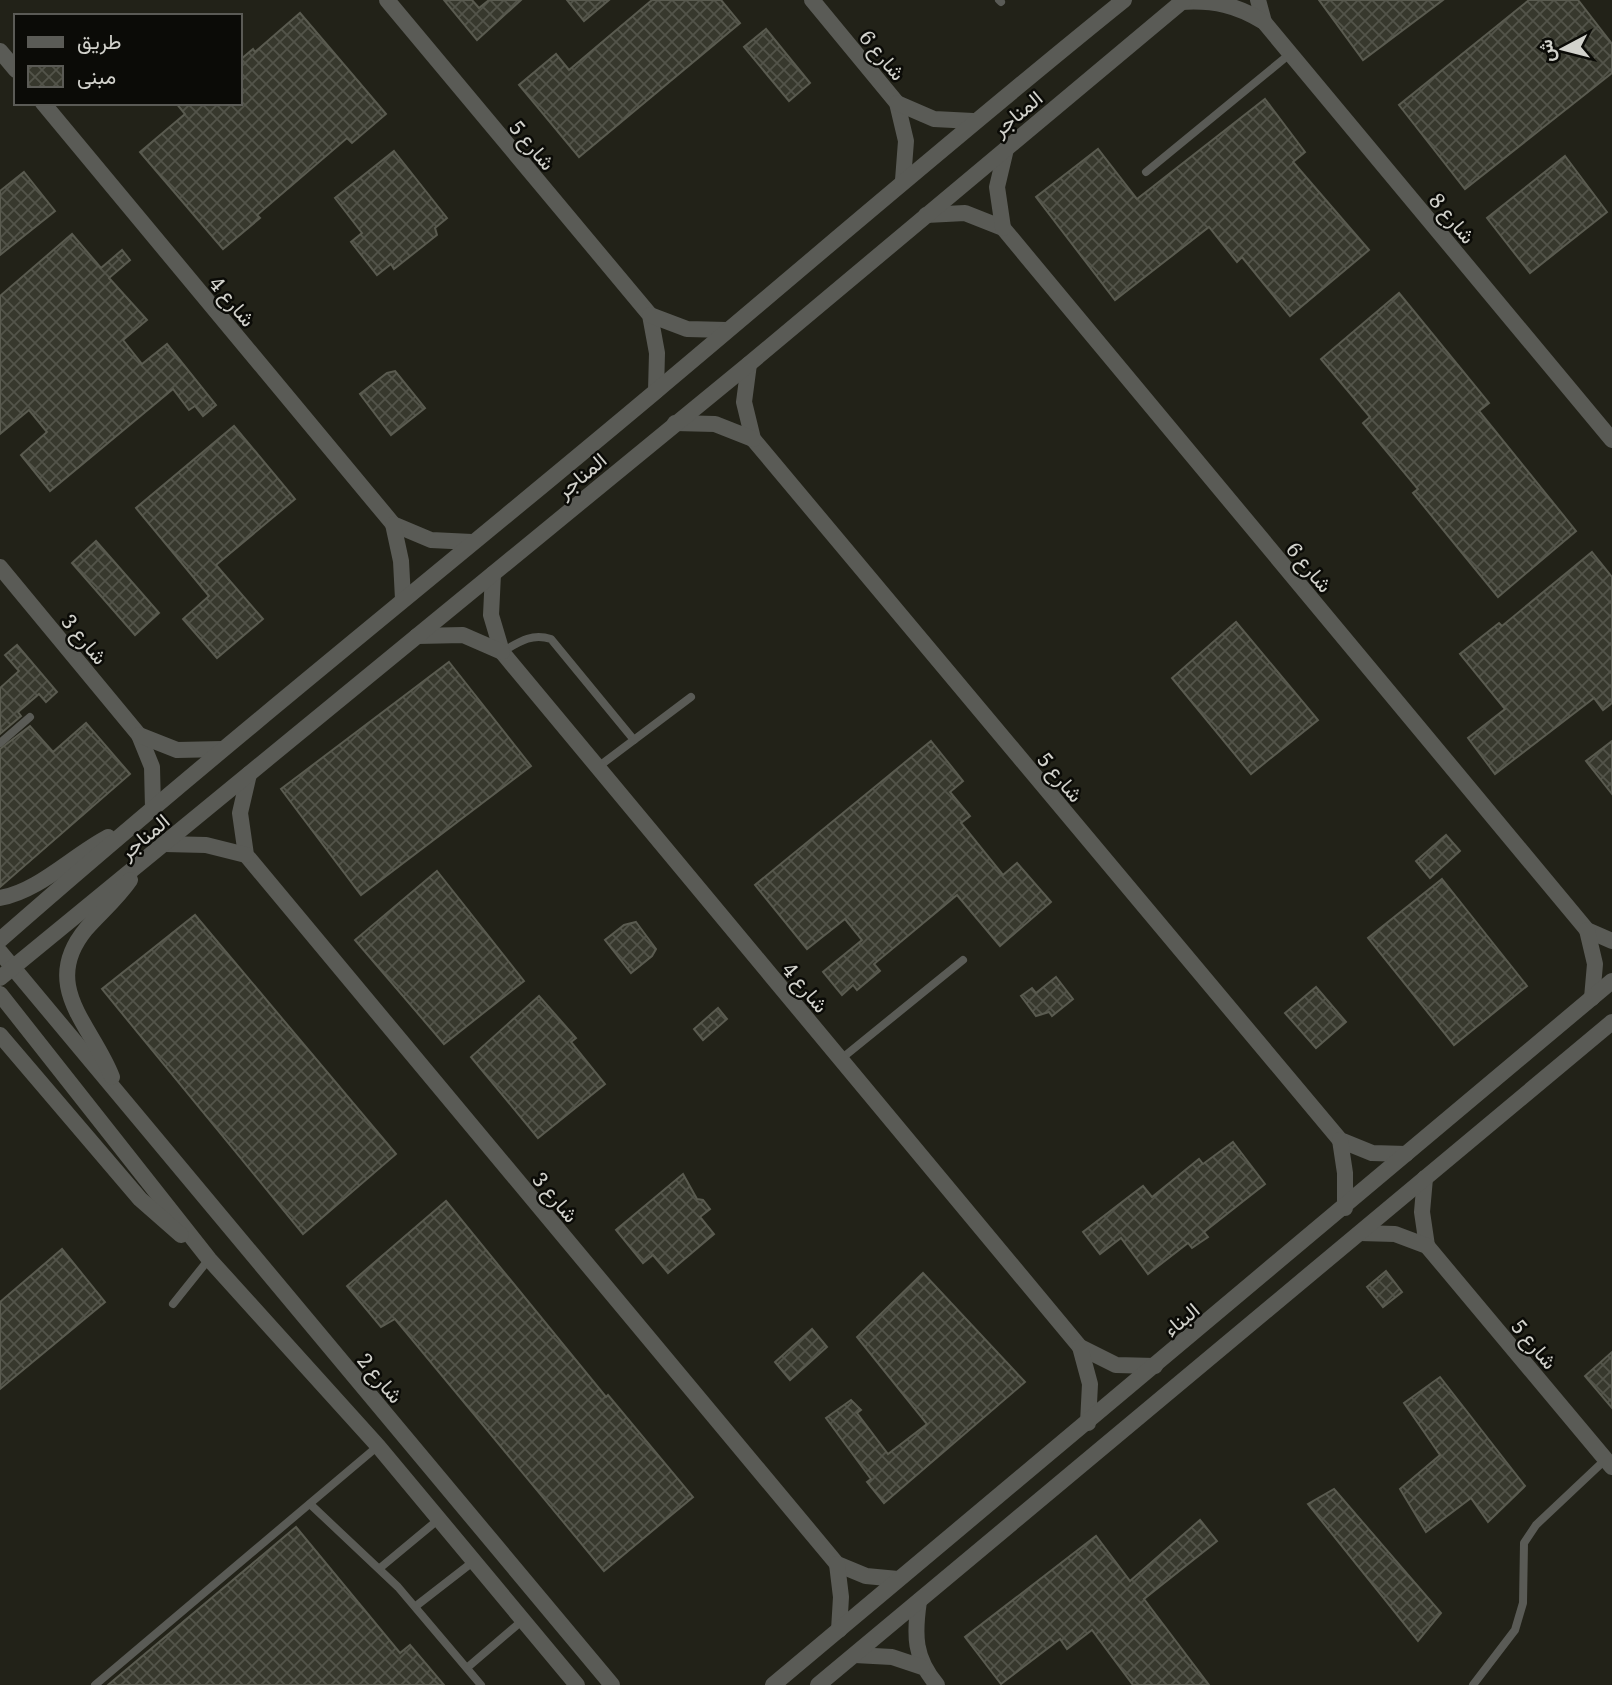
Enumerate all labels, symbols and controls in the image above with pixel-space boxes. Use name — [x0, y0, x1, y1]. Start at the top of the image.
legend — [14, 14, 242, 105]
north arrow — [1528, 14, 1598, 84]
street label: شارع 6 — [853, 22, 914, 87]
text: طريق — [77, 24, 122, 55]
text: ش — [1530, 38, 1560, 64]
text: مبنى — [77, 59, 116, 90]
street label: المناجر — [983, 82, 1048, 143]
street label: شارع 5 — [503, 112, 564, 176]
street label: شارع 8 — [1423, 185, 1485, 250]
street label: شارع 4 — [203, 268, 265, 333]
street label: المناجر — [547, 444, 612, 505]
street label: شارع 6 — [1280, 534, 1341, 599]
street label: شارع 3 — [55, 606, 116, 671]
street label: شارع 5 — [1031, 744, 1092, 808]
street label: المناجر — [110, 805, 175, 866]
street label: شارع 4 — [776, 954, 838, 1019]
street label: شارع 3 — [526, 1164, 587, 1229]
street label: البناء — [1155, 1294, 1205, 1342]
street label: شارع 5 — [1505, 1311, 1566, 1375]
street label: شارع 2 — [351, 1345, 412, 1409]

